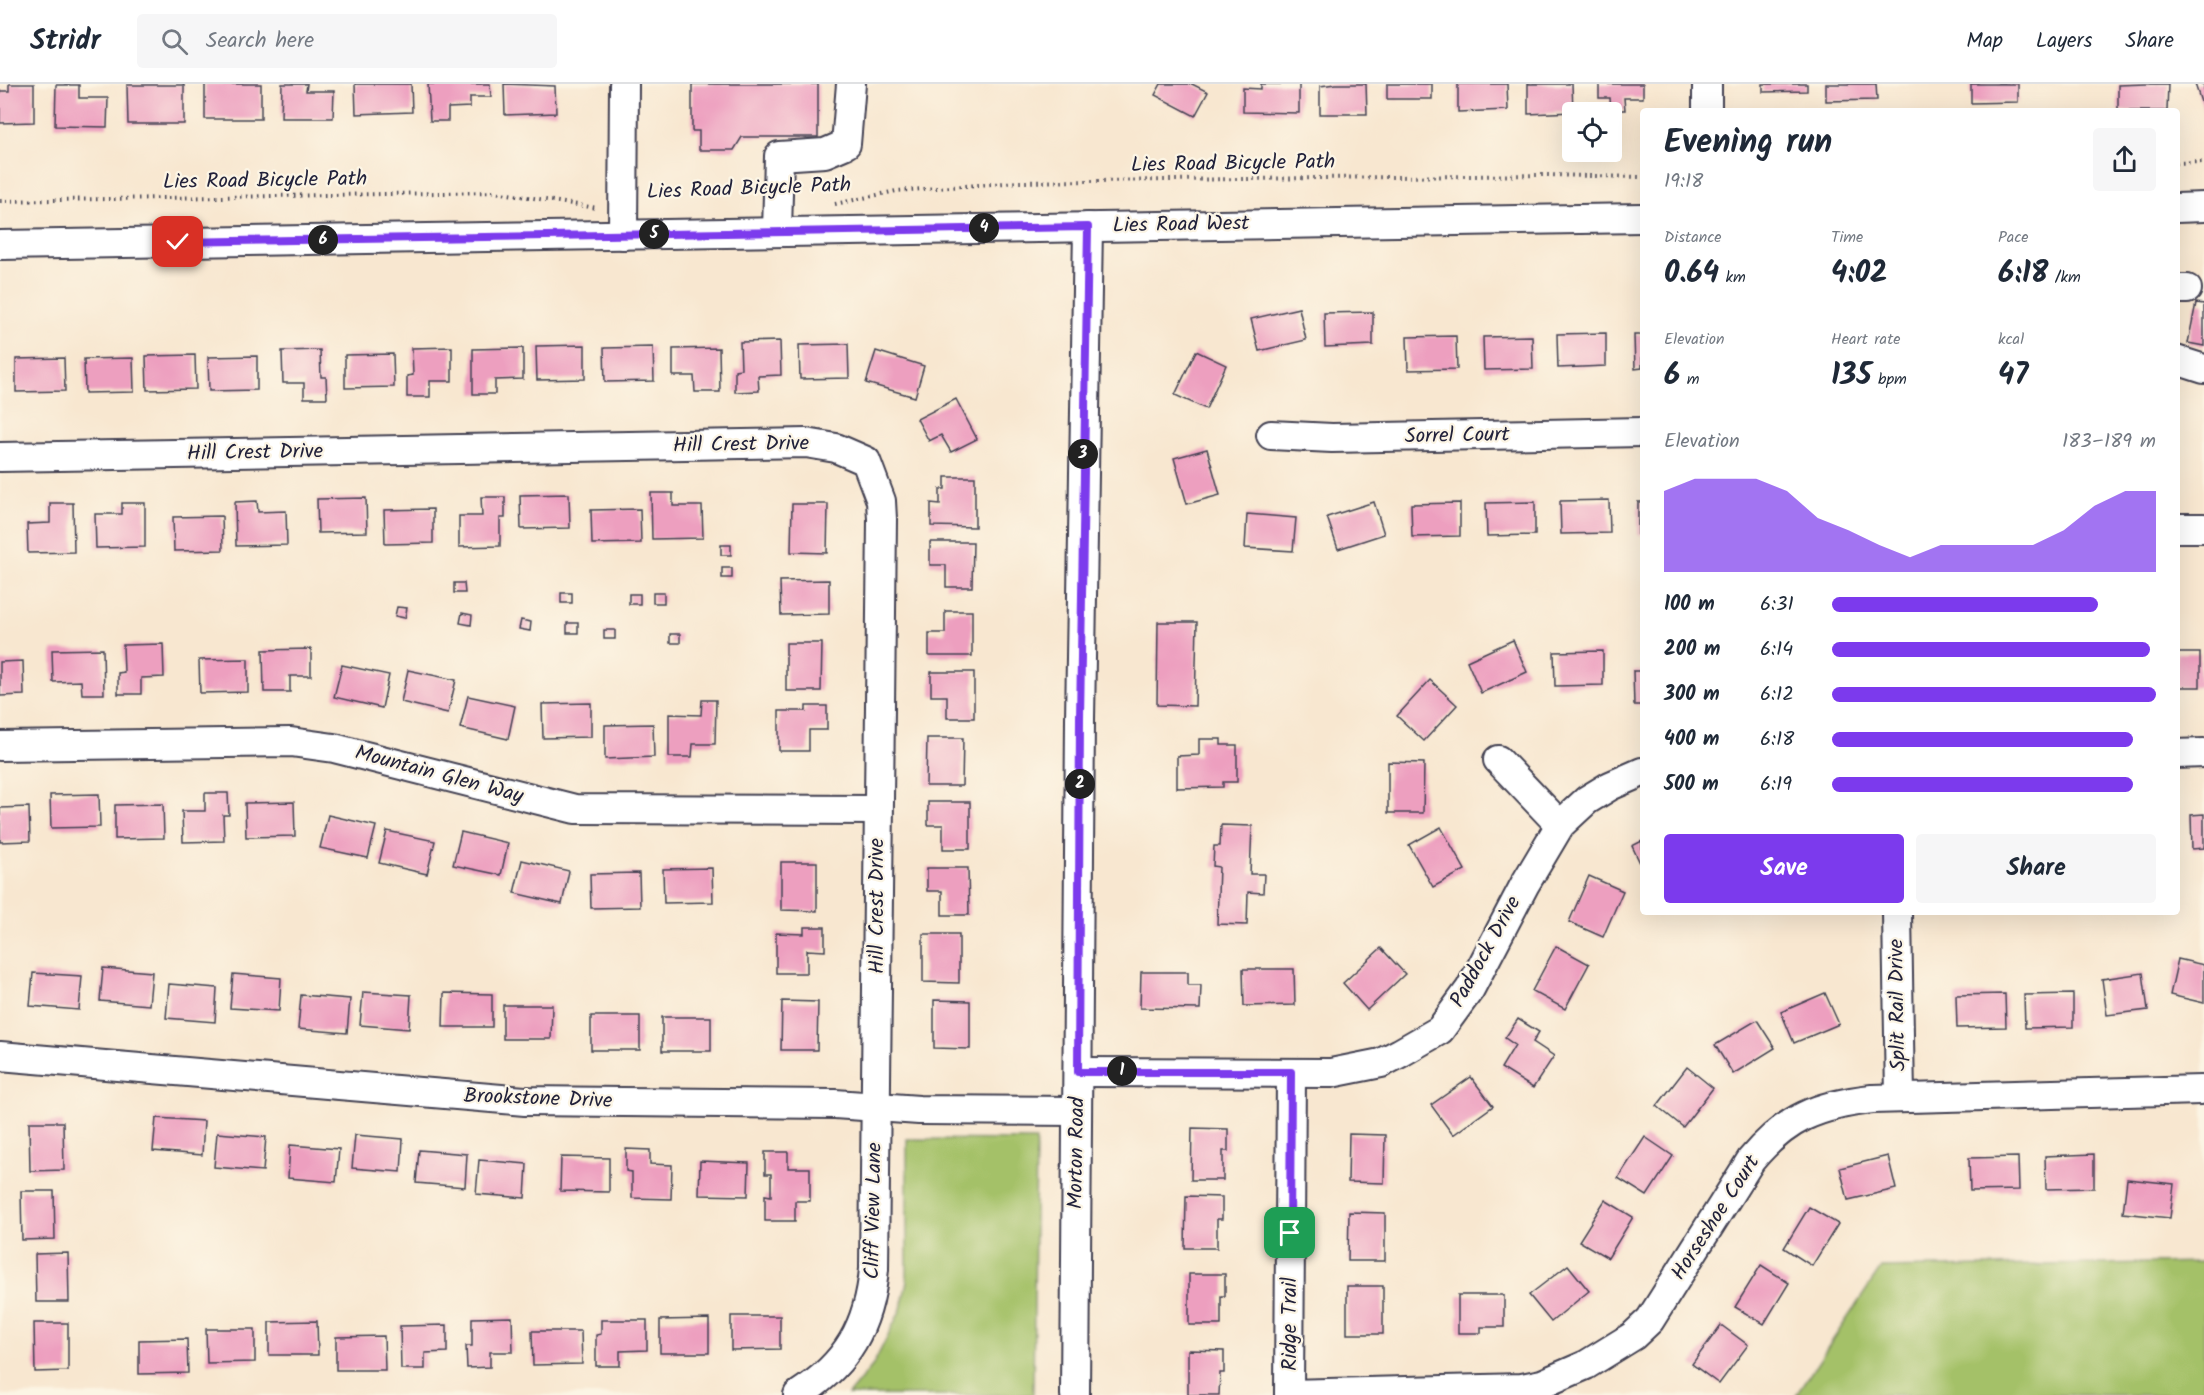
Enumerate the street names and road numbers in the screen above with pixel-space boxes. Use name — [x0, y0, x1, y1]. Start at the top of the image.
street label: Lies Road Bicycle Path — [1131, 146, 1335, 182]
street label: Lies Road Bicycle Path — [163, 163, 367, 199]
street label: Lies Road Bicycle Path — [646, 169, 852, 209]
street label: Lies Road West — [1112, 207, 1251, 243]
street label: Sorrel Court — [1404, 419, 1511, 453]
street label: Hill Crest Drive — [673, 427, 810, 463]
street label: Hill Crest Drive — [187, 435, 324, 471]
street label: Mountain Glen Way — [351, 737, 527, 813]
street label: Hill Crest Drive — [861, 837, 894, 974]
street label: Paddock Drive — [1442, 890, 1531, 1014]
street label: Split Rail Drive — [1880, 938, 1916, 1071]
street label: Brookstone Drive — [463, 1080, 613, 1118]
street label: Morton Road — [1060, 1096, 1094, 1209]
street label: Cliff View Lane — [856, 1142, 892, 1280]
street label: Horseshoe Court — [1663, 1148, 1769, 1287]
street label: Ridge Trail — [1274, 1277, 1307, 1371]

